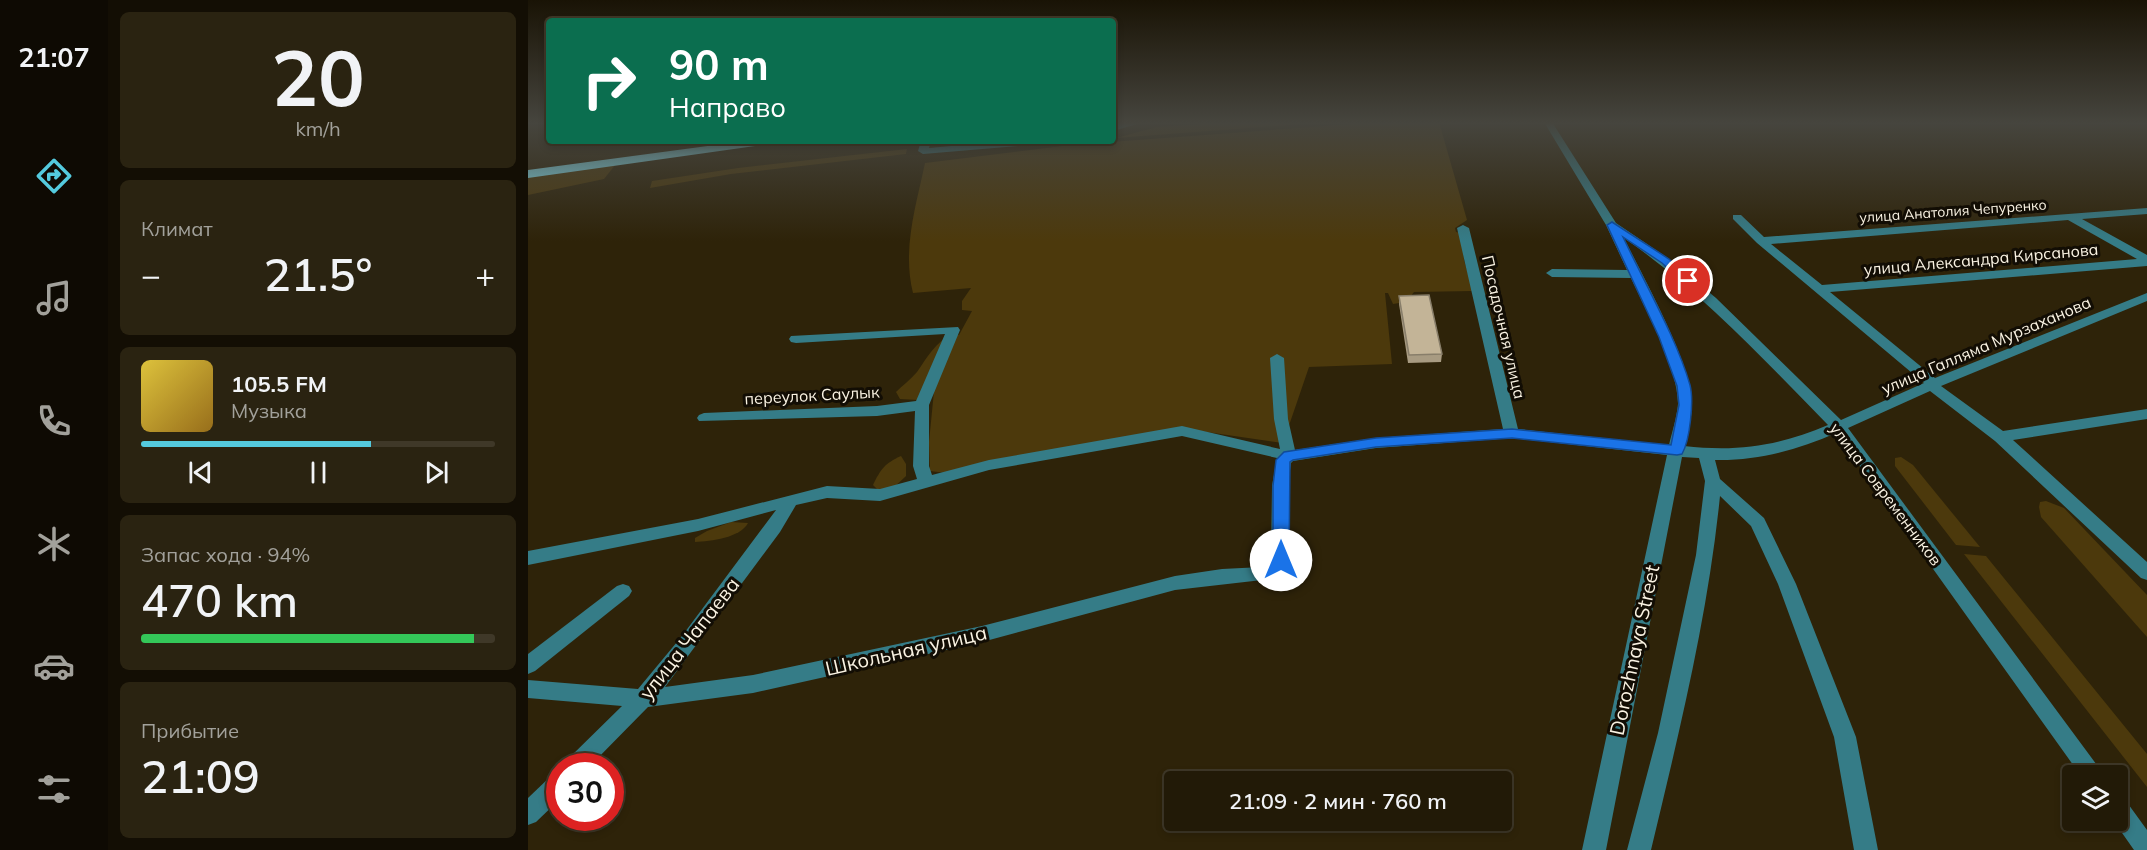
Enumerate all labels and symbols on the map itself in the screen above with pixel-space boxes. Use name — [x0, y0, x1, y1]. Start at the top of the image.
street label: улица Анатолия Чепуренко — [1859, 195, 2047, 227]
street label: улица Александра Кирсанова — [1863, 239, 2099, 279]
street label: Посадочная улица — [1478, 253, 1530, 401]
pin — [1662, 255, 1713, 306]
street label: улица Галляма Мурзаханова — [1878, 292, 2094, 398]
street label: переулок Саулык — [744, 381, 880, 409]
street label: улица Современников — [1826, 419, 1946, 569]
position arrow — [1249, 528, 1313, 592]
street label: Dorozhnaya Street — [1604, 563, 1664, 737]
street label: улица Чапаева — [634, 572, 744, 704]
street label: Школьная улица — [823, 619, 989, 681]
speed limit sign: 30 — [546, 753, 624, 831]

